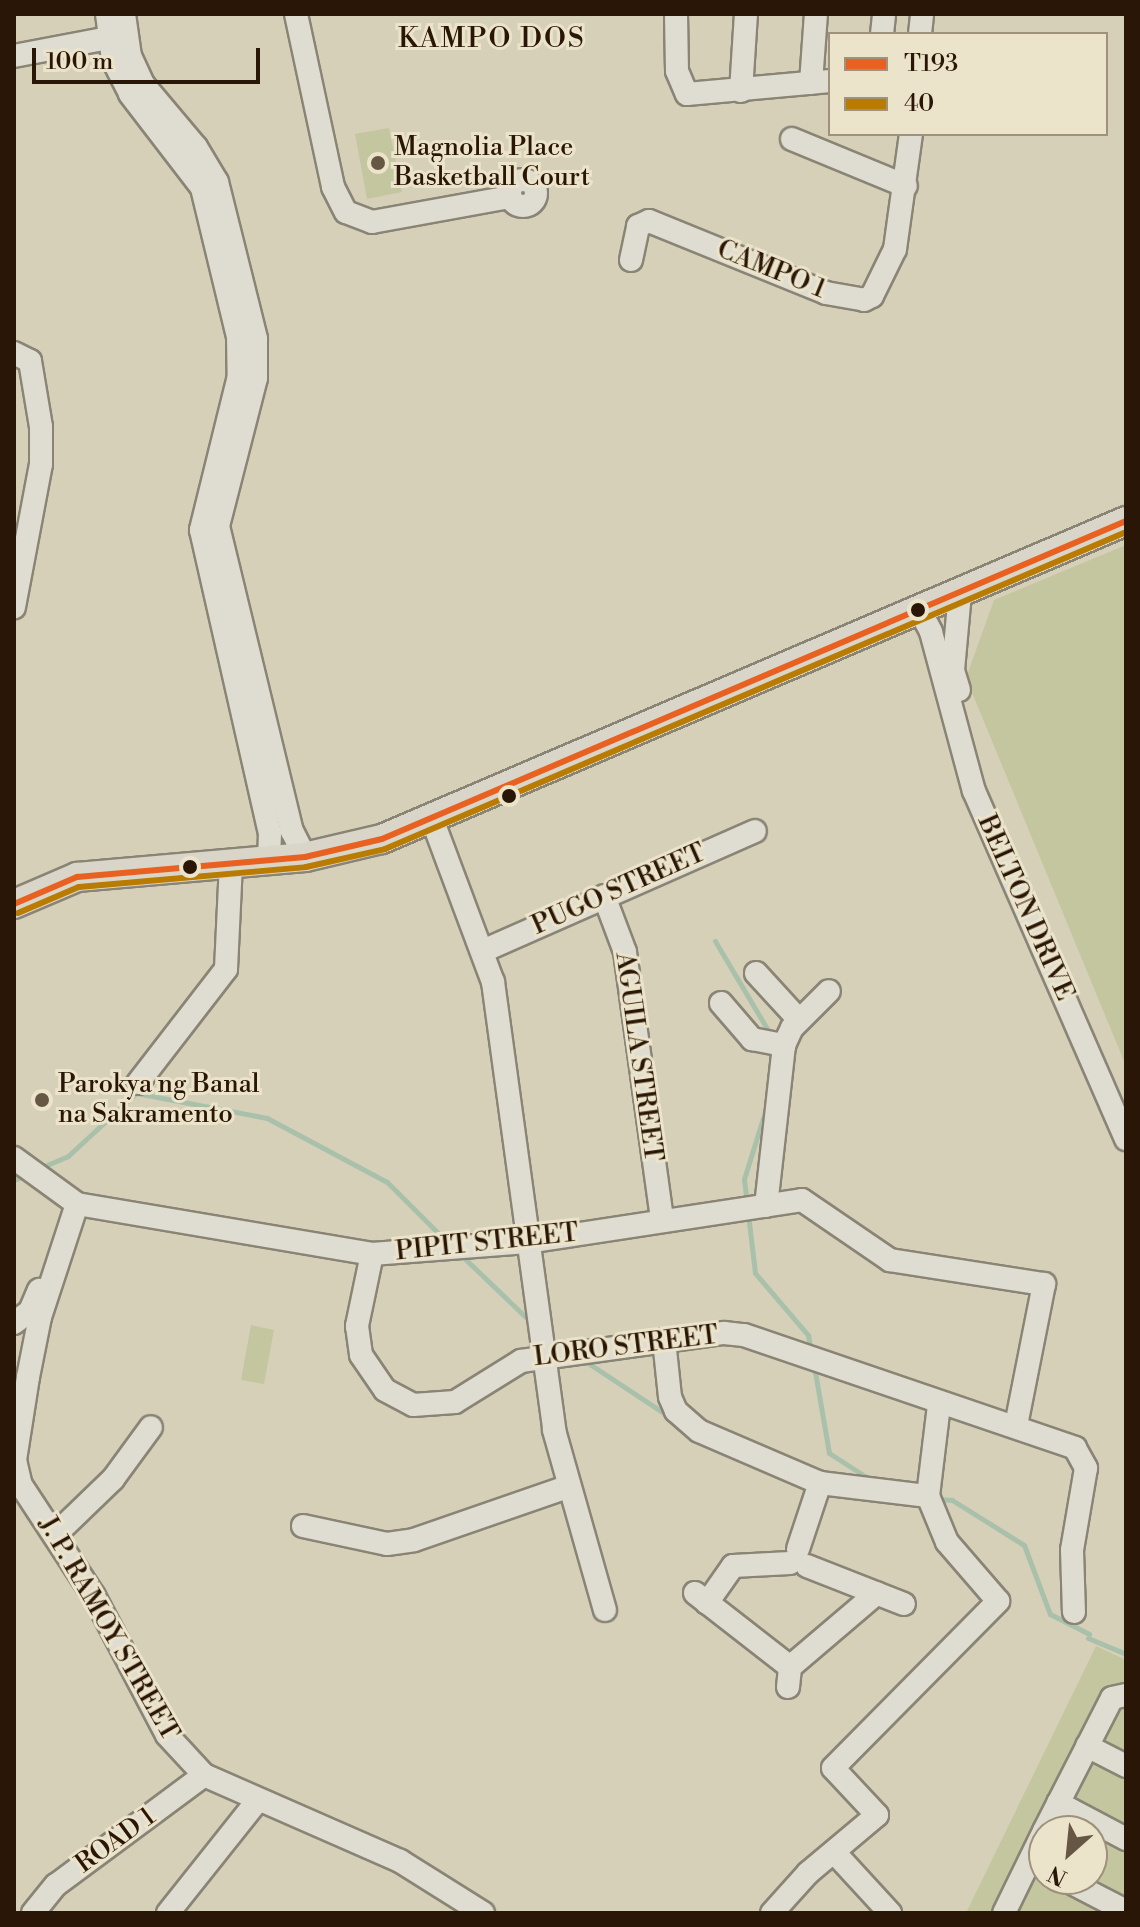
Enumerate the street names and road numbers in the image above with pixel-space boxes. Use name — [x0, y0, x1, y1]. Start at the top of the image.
street label: CAMPO 1 — [712, 234, 830, 306]
street label: BELTON DRIVE — [970, 810, 1080, 1006]
street label: PUGO STREET — [527, 838, 711, 942]
street label: AGUILA STREET — [608, 950, 668, 1164]
street label: PIPIT STREET — [394, 1218, 580, 1268]
street label: LORO STREET — [532, 1320, 720, 1374]
street label: J. P. RAMOY STREET — [31, 1511, 185, 1747]
street label: ROAD 1 — [70, 1802, 162, 1880]

